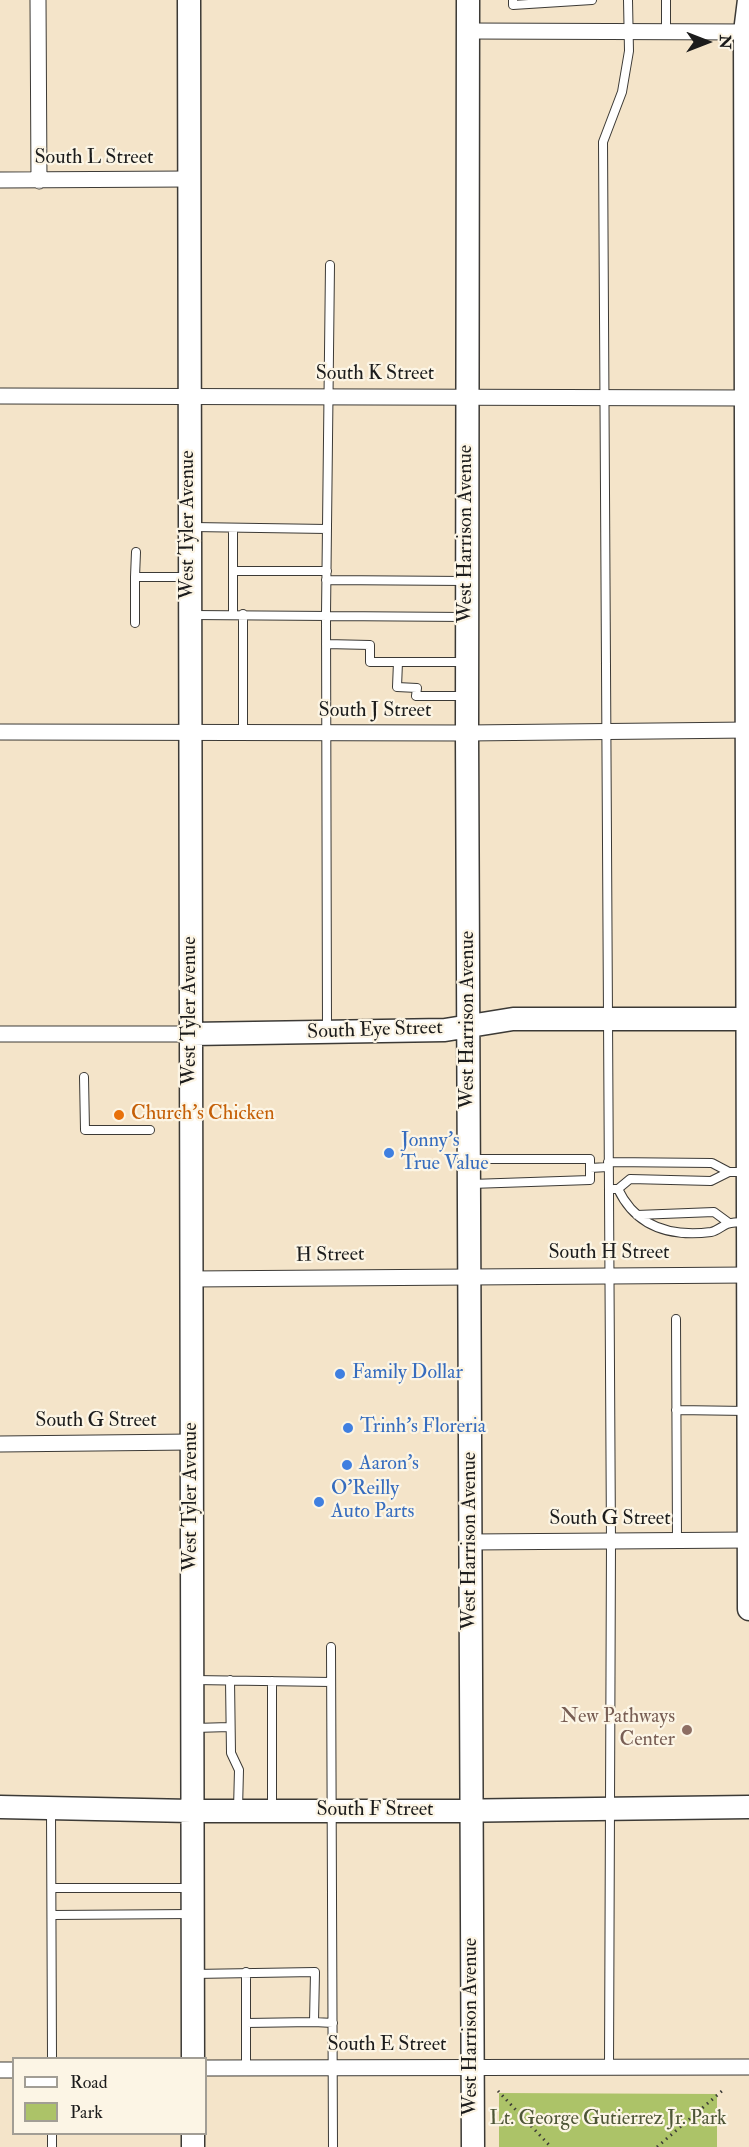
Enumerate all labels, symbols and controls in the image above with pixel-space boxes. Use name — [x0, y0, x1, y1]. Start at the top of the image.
north arrow — [677, 12, 737, 72]
text: N — [715, 35, 735, 49]
street label: South L Street — [34, 147, 154, 171]
street label: South K Street — [316, 363, 434, 387]
street label: West Harrison Avenue — [455, 445, 479, 623]
street label: West Tyler Avenue — [177, 450, 201, 600]
street label: South J Street — [319, 700, 431, 724]
street label: West Harrison Avenue — [457, 931, 481, 1109]
street label: West Tyler Avenue — [179, 936, 203, 1086]
street label: South Eye Street — [307, 1017, 443, 1045]
place label: Church's Chicken — [131, 1103, 274, 1127]
marker: Church's Chicken — [112, 1108, 126, 1122]
place label: Jonny's True Value — [401, 1130, 488, 1177]
marker: Jonny's True Value — [382, 1146, 396, 1160]
street label: South H Street — [548, 1242, 670, 1266]
street label: H Street — [295, 1243, 365, 1269]
place label: Family Dollar — [352, 1362, 463, 1386]
marker: Family Dollar — [333, 1367, 347, 1381]
street label: South G Street — [35, 1410, 157, 1434]
place label: Trinh's Floreria — [360, 1416, 486, 1440]
marker: Trinh's Floreria — [341, 1421, 355, 1435]
street label: West Tyler Avenue — [180, 1422, 204, 1572]
street label: West Harrison Avenue — [459, 1452, 483, 1630]
place label: Aaron's — [359, 1453, 419, 1477]
marker: Aaron's — [340, 1458, 354, 1472]
place label: O'Reilly Auto Parts — [331, 1478, 414, 1525]
marker: O'Reilly Auto Parts — [312, 1495, 326, 1509]
street label: South G Street — [549, 1508, 671, 1532]
place label: New Pathways Center — [561, 1706, 675, 1753]
marker: New Pathways Center — [680, 1723, 694, 1737]
street label: South F Street — [316, 1799, 434, 1823]
street label: West Harrison Avenue — [460, 1938, 484, 2116]
street label: South E Street — [327, 2034, 447, 2058]
legend — [12, 2057, 207, 2135]
text: Road — [70, 2071, 108, 2094]
text: Park — [70, 2101, 103, 2124]
park label: Lt. George Gutierrez Jr. Park — [489, 2108, 727, 2132]

